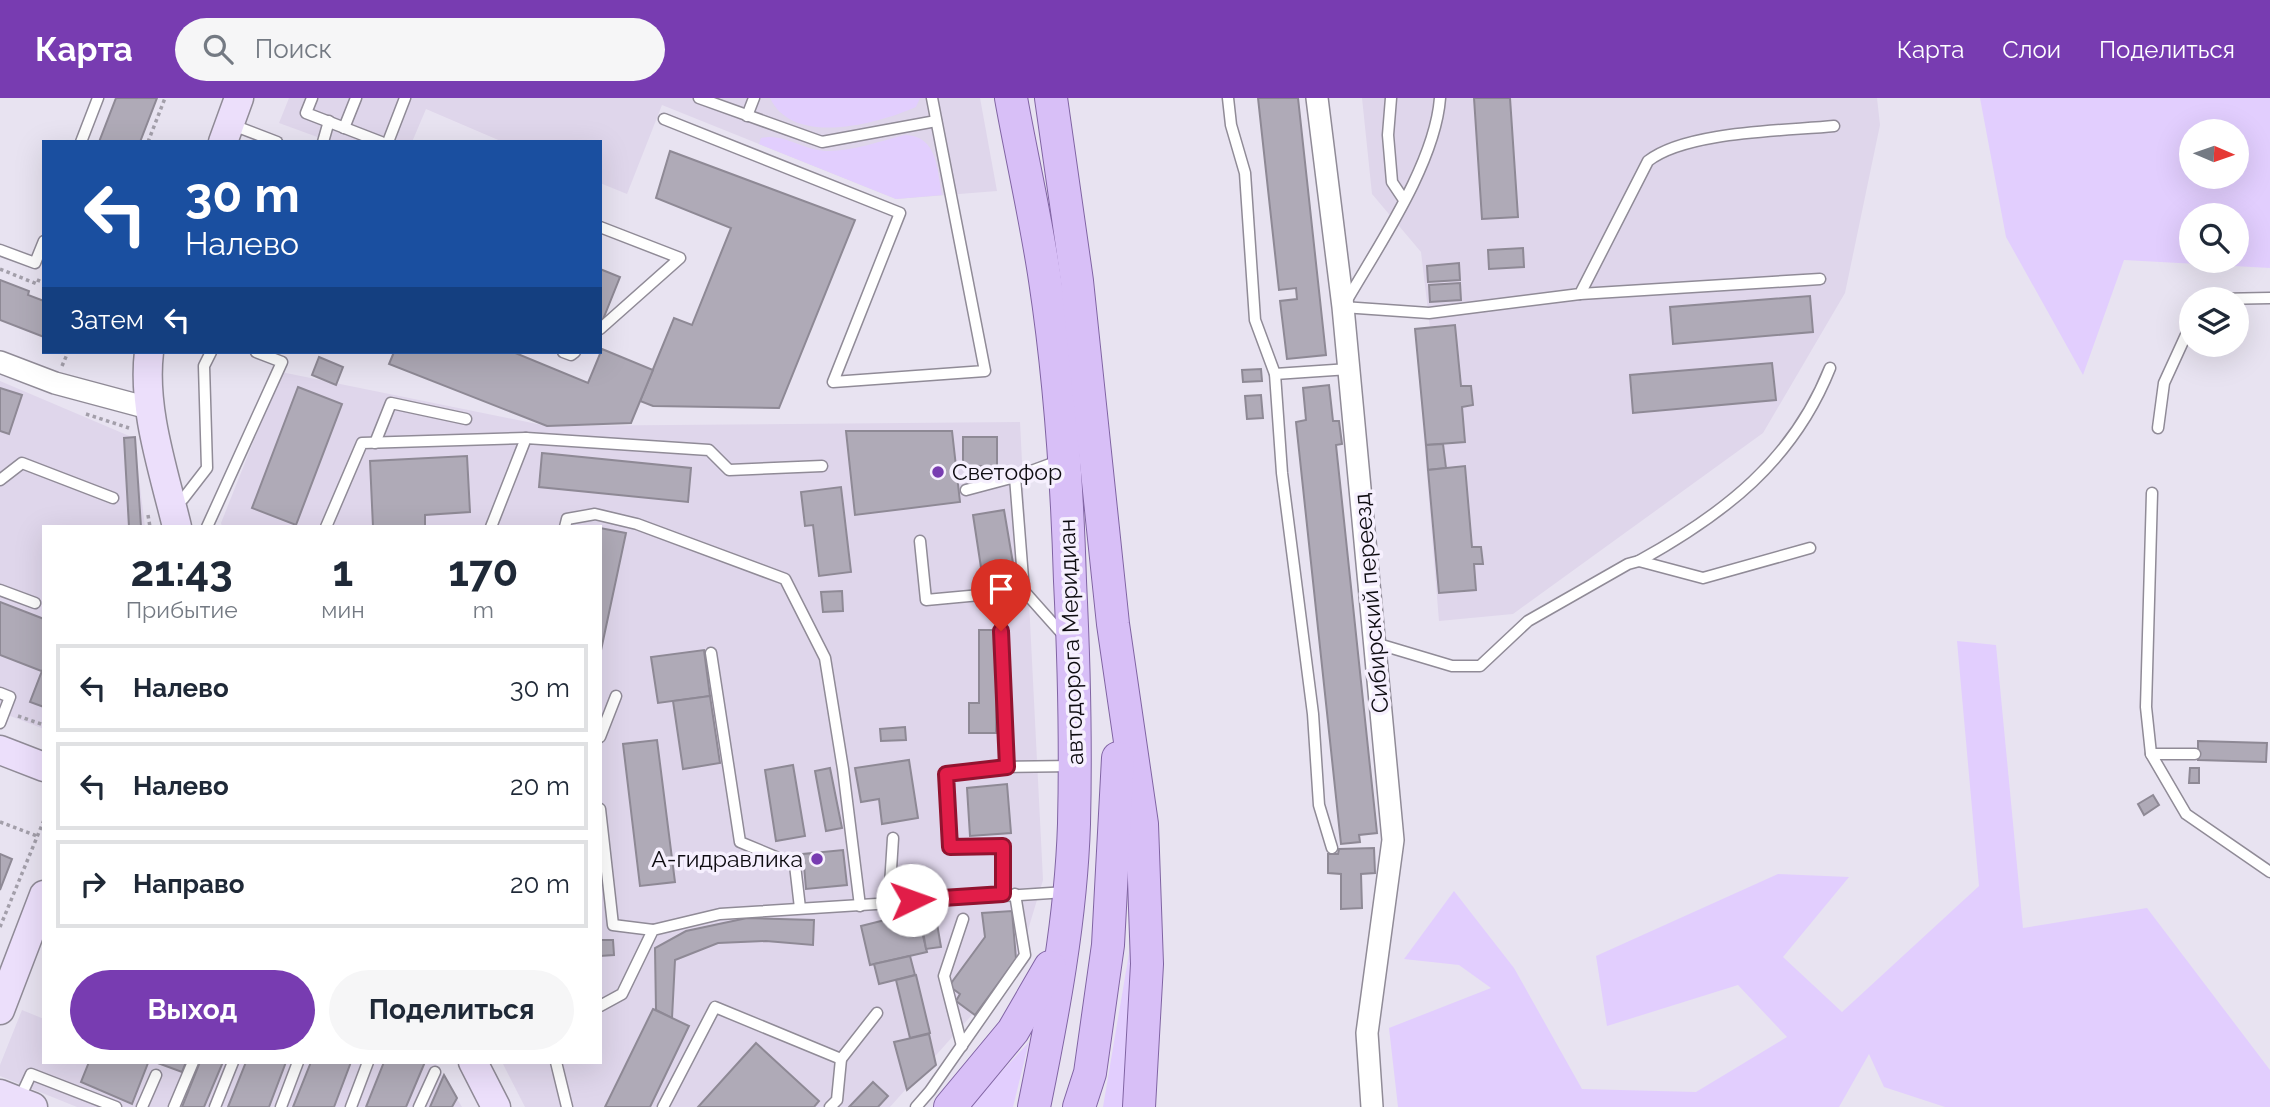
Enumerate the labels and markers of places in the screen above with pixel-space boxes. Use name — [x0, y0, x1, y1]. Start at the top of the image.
place label: Светофор — [952, 458, 1062, 485]
marker: Светофор — [930, 464, 946, 480]
pin — [971, 559, 1031, 631]
place label: А-гидравлика — [651, 845, 803, 872]
marker: А-гидравлика — [809, 851, 825, 867]

